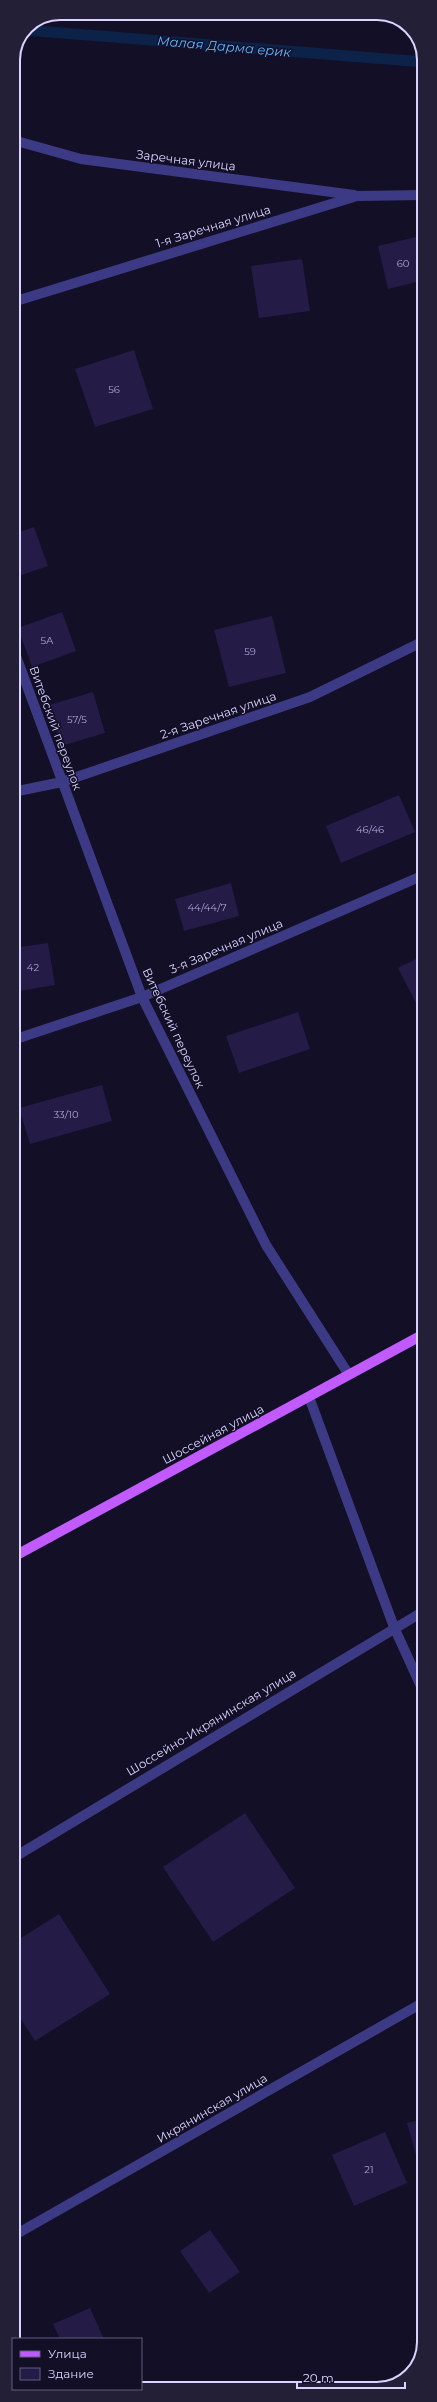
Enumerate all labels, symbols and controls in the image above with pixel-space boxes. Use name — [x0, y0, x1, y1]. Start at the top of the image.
water label: Малая Дарма ерик — [156, 32, 292, 60]
street label: Заречная улица — [135, 146, 237, 174]
street label: 1-я Заречная улица — [154, 201, 272, 251]
house number: 60 — [397, 257, 410, 270]
house number: 56 — [108, 383, 120, 396]
house number: 5А — [40, 634, 54, 647]
house number: 59 — [244, 645, 256, 658]
street label: Витебский переулок — [27, 664, 85, 792]
street label: 2-я Заречная улица — [158, 688, 278, 742]
house number: 57/5 — [67, 713, 87, 726]
house number: 46/46 — [356, 823, 384, 836]
house number: 44/44/7 — [187, 901, 227, 914]
street label: 3-я Заречная улица — [167, 915, 285, 977]
house number: 42 — [27, 961, 39, 974]
street label: Витебский переулок — [140, 965, 208, 1091]
house number: 33/10 — [53, 1108, 79, 1121]
street label: Шоссейная улица — [160, 1401, 266, 1467]
street label: Шоссейно-Икрянинская улица — [123, 1665, 299, 1779]
street label: Икрянинская улица — [154, 2070, 270, 2146]
house number: 21 — [364, 2163, 374, 2176]
legend — [12, 2338, 142, 2390]
text: Улица — [48, 2346, 87, 2361]
scale bar — [297, 2364, 405, 2390]
text: Здание — [48, 2366, 94, 2381]
text: 20 m — [303, 2370, 334, 2385]

